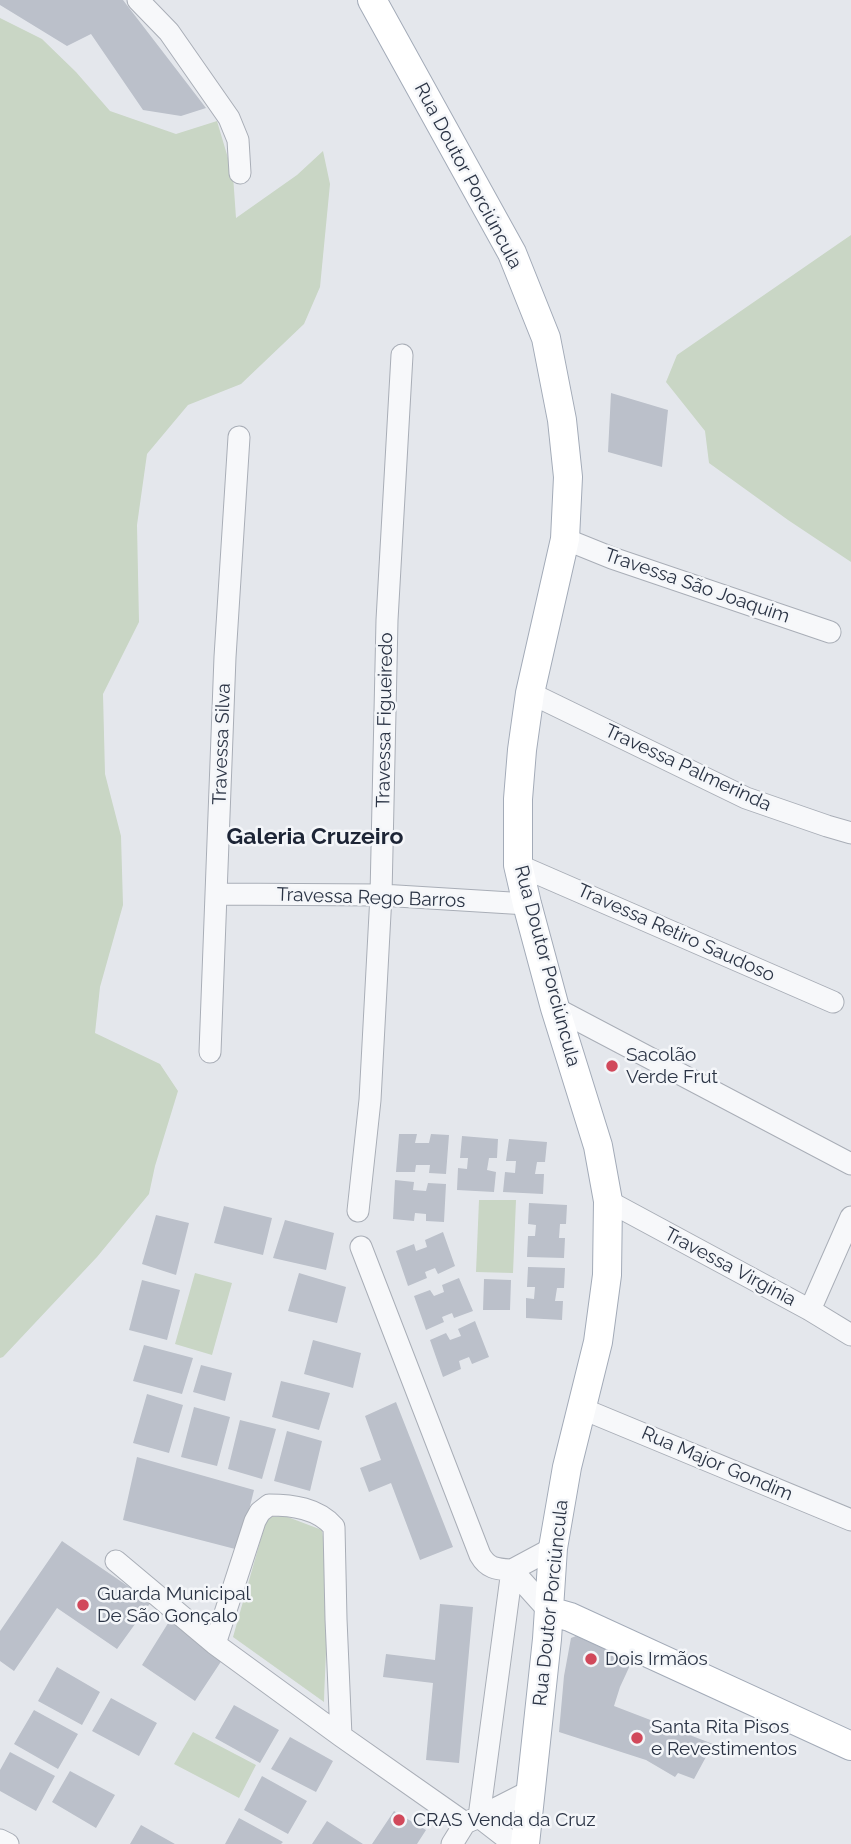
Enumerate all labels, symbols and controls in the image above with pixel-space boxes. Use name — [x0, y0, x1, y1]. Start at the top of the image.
street label: Rua Doutor Porciúncula — [409, 79, 527, 273]
street label: Travessa São Joaquim — [601, 544, 793, 628]
street label: Travessa Figueiredo — [372, 632, 398, 808]
street label: Travessa Silva — [208, 683, 236, 805]
street label: Travessa Palmerinda — [601, 719, 775, 817]
district label: Galeria Cruzeiro — [227, 823, 403, 851]
street label: Rua Doutor Porciúncula — [509, 863, 585, 1069]
street label: Travessa Retiro Saudoso — [574, 879, 778, 987]
street label: Travessa Rego Barros — [276, 883, 466, 913]
place label: Sacolão Verde Frut — [626, 1044, 718, 1088]
marker: Sacolão Verde Frut — [604, 1058, 620, 1074]
street label: Travessa Virgínia — [660, 1223, 800, 1311]
street label: Rua Major Gondim — [638, 1422, 796, 1506]
street label: Rua Doutor Porciúncula — [529, 1499, 573, 1707]
place label: Guarda Municipal De São Gonçalo — [97, 1583, 251, 1627]
marker: Guarda Municipal De São Gonçalo — [75, 1597, 91, 1613]
place label: Dois Irmãos — [605, 1648, 708, 1670]
marker: Dois Irmãos — [583, 1651, 599, 1667]
place label: Santa Rita Pisos e Revestimentos — [651, 1716, 797, 1760]
marker: Santa Rita Pisos e Revestimentos — [629, 1730, 645, 1746]
place label: CRAS Venda da Cruz — [413, 1809, 596, 1831]
marker: CRAS Venda da Cruz — [391, 1812, 407, 1828]

